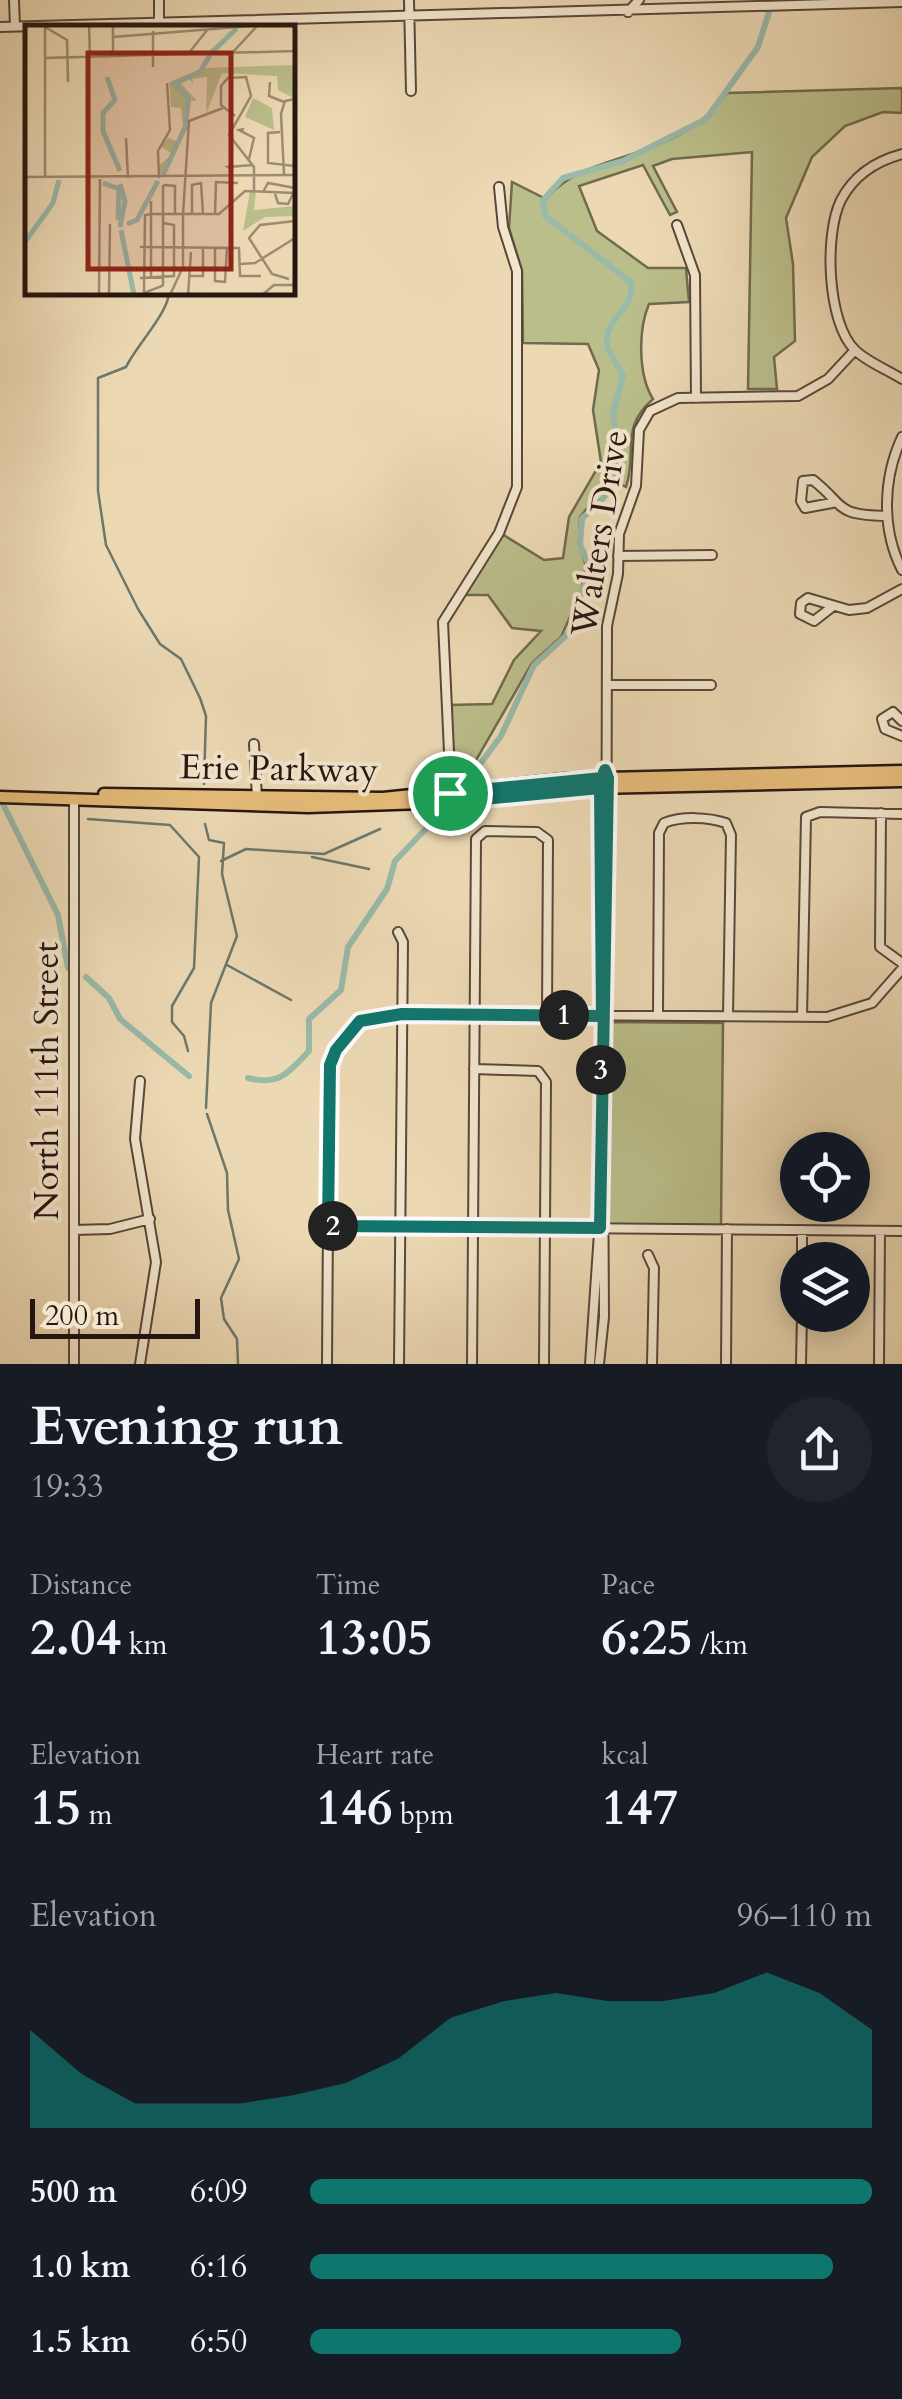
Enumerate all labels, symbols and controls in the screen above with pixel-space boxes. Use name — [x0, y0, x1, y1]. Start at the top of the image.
inset map — [25, 25, 295, 295]
street label: Walters Drive — [560, 427, 640, 641]
street label: Erie Parkway — [179, 743, 379, 795]
pin — [408, 751, 493, 836]
icon: arrive — [423, 766, 478, 821]
street label: North 111th Street — [23, 942, 71, 1220]
pin: 1 — [539, 990, 589, 1040]
text: 1 — [557, 996, 571, 1034]
pin: 3 — [576, 1045, 626, 1095]
text: 3 — [594, 1051, 608, 1089]
map controls — [780, 1132, 870, 1332]
button: locate — [780, 1132, 870, 1222]
pin: 2 — [308, 1201, 358, 1251]
text: 2 — [326, 1207, 340, 1245]
button: layers — [780, 1242, 870, 1332]
scale bar — [30, 1294, 200, 1338]
text: 200 m — [45, 1297, 119, 1335]
text: Evening run — [30, 1390, 343, 1464]
button: share — [767, 1397, 872, 1502]
text: 19:33 — [30, 1465, 104, 1509]
text: Distance — [30, 1566, 132, 1604]
text: Time — [316, 1566, 380, 1604]
text: Pace — [601, 1566, 655, 1604]
text: 2.04 — [30, 1604, 121, 1672]
text: 13:05 — [316, 1604, 433, 1672]
text: 6:25 — [601, 1604, 693, 1672]
text: km — [121, 1626, 168, 1664]
text: /km — [693, 1626, 748, 1664]
text: Elevation — [30, 1736, 141, 1774]
text: Heart rate — [316, 1736, 434, 1774]
text: kcal — [601, 1736, 648, 1774]
text: 15 — [30, 1774, 81, 1842]
text: 146 — [316, 1774, 393, 1842]
text: 147 — [601, 1774, 678, 1842]
text: m — [81, 1796, 112, 1834]
text: bpm — [393, 1796, 454, 1834]
text: Elevation — [30, 1894, 157, 1938]
text: 96–110 m — [737, 1894, 872, 1938]
text: 500 m — [30, 2170, 117, 2214]
text: 6:09 — [190, 2170, 247, 2214]
text: 1.0 km — [30, 2245, 130, 2289]
text: 6:16 — [190, 2245, 247, 2289]
text: 1.5 km — [30, 2320, 130, 2364]
text: 6:50 — [190, 2320, 247, 2364]

